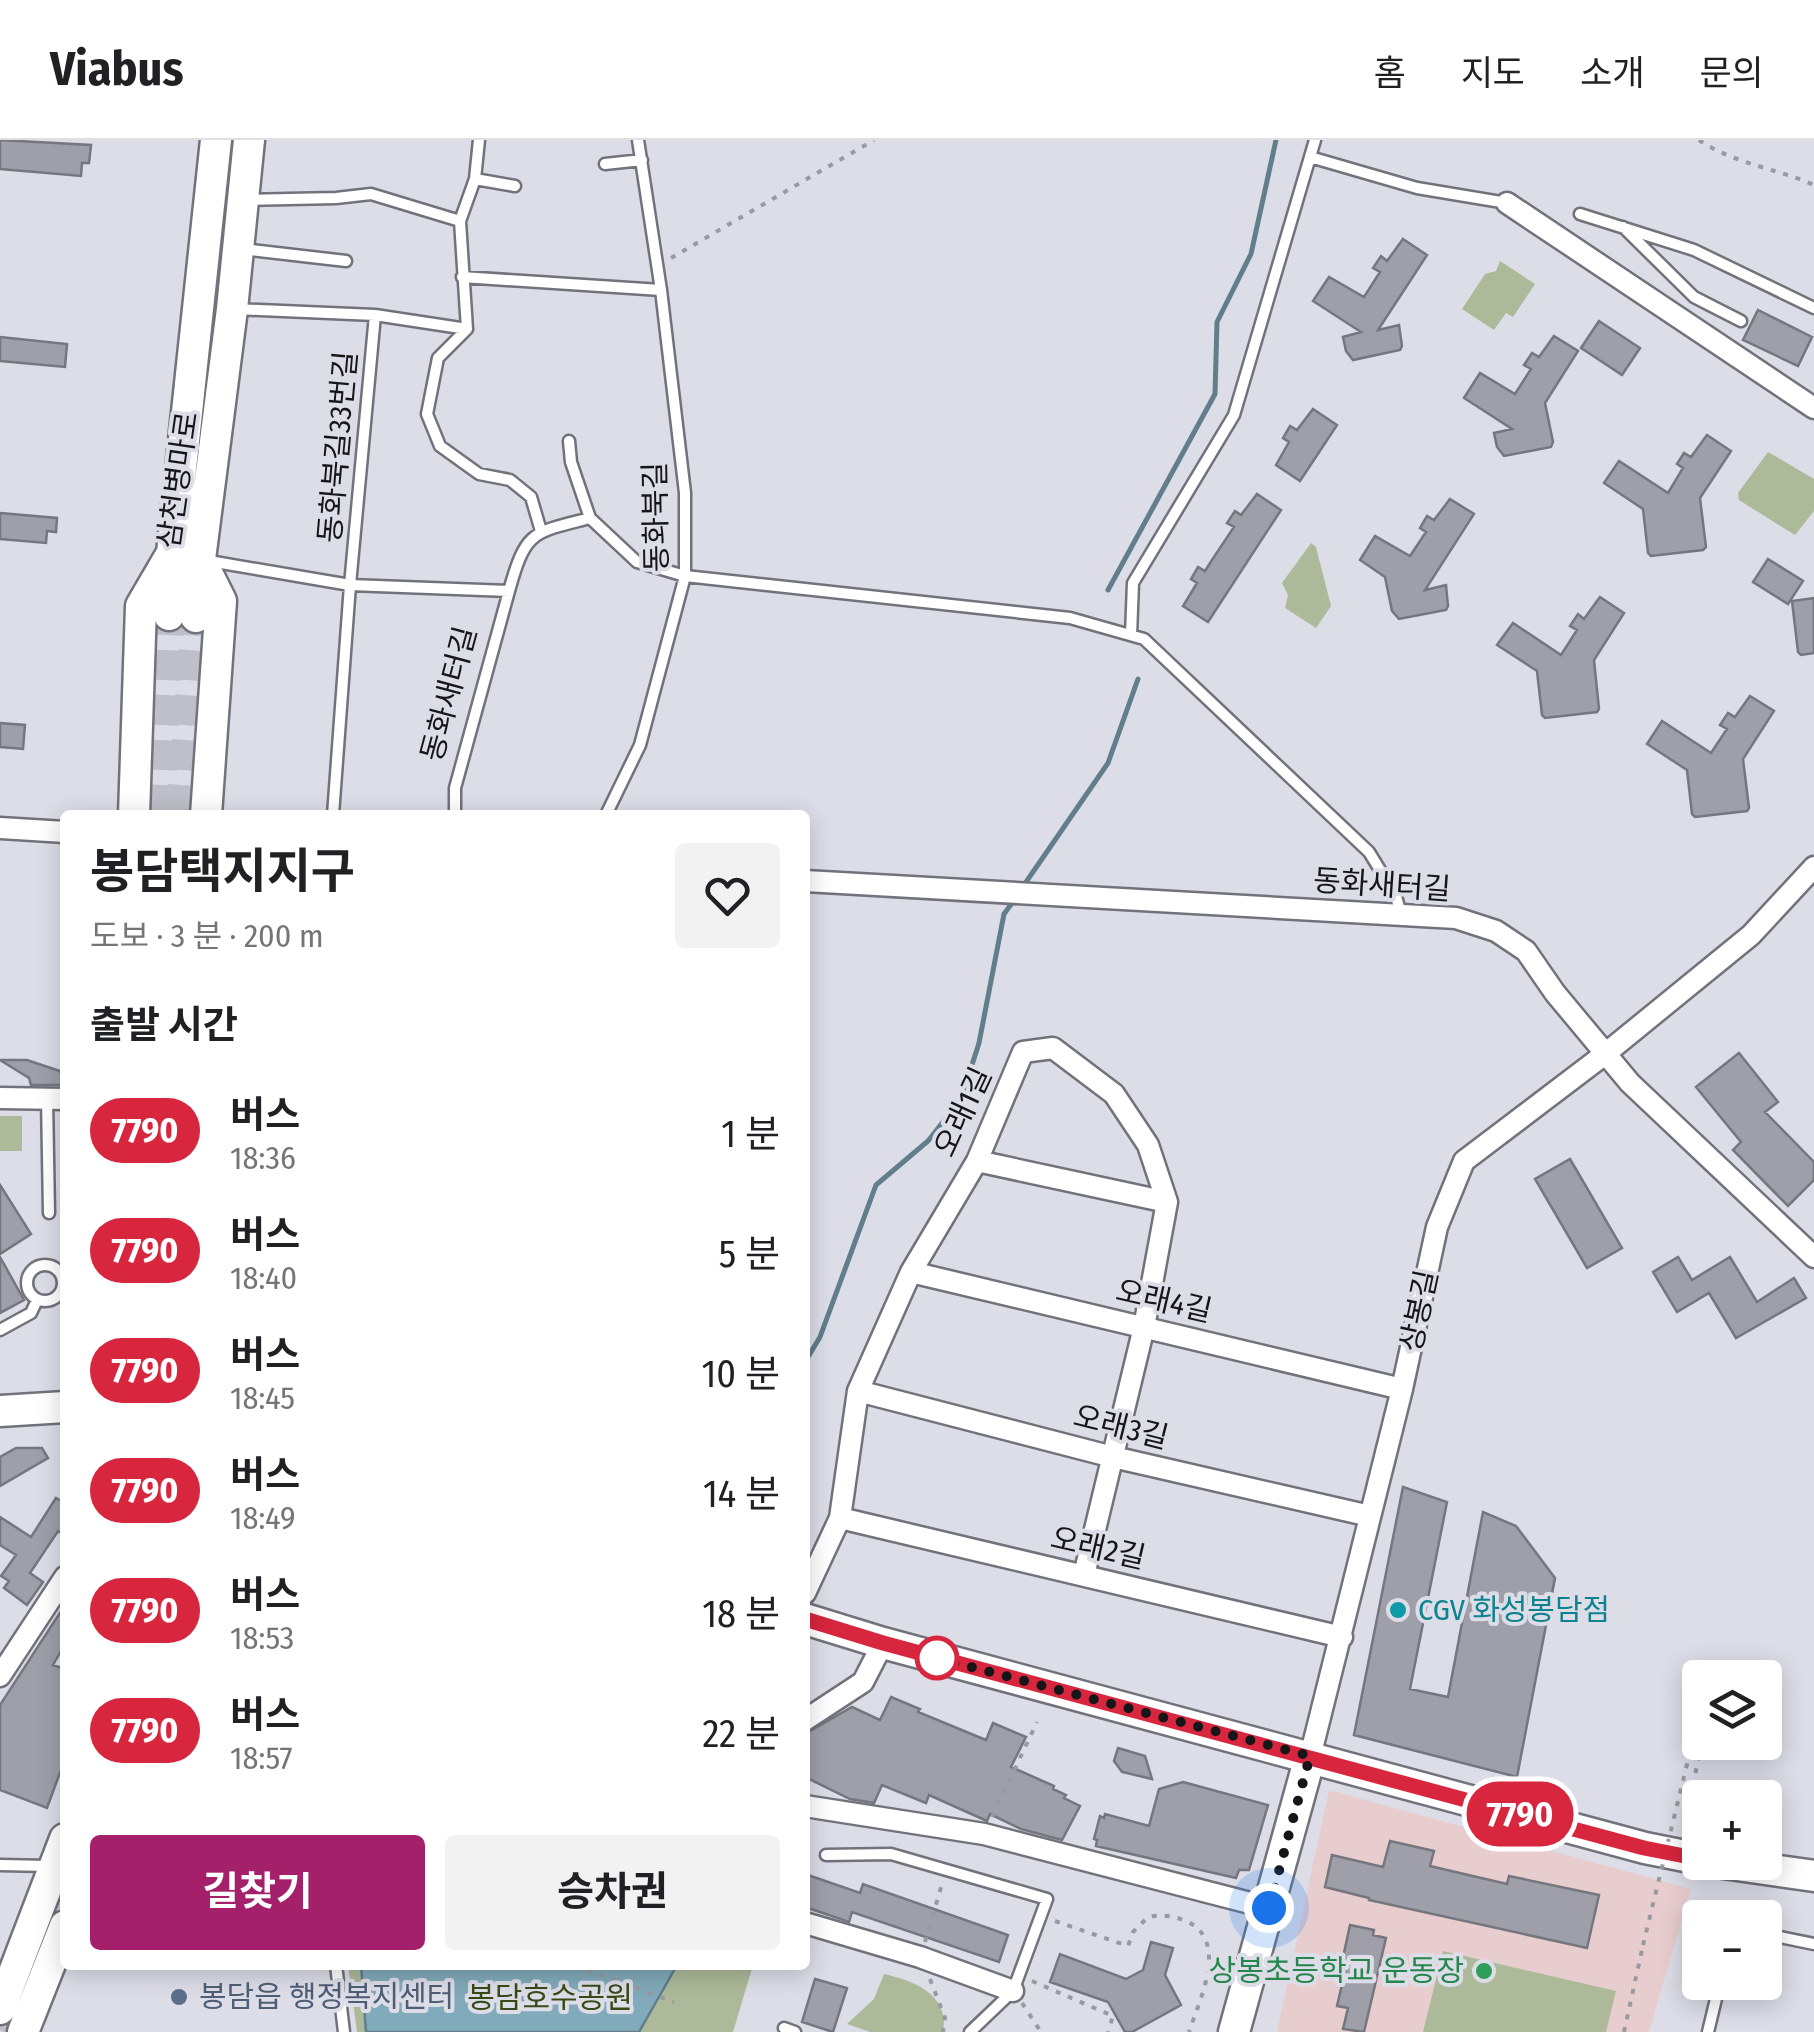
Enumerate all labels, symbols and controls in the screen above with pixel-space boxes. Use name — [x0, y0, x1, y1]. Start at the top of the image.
text: Viabus — [50, 40, 184, 98]
text: 홈 — [1374, 52, 1406, 94]
text: 지도 — [1461, 52, 1525, 94]
text: 소개 — [1580, 52, 1645, 94]
text: 문의 — [1700, 52, 1764, 94]
street label: 동화북길33번길 — [312, 349, 364, 545]
street label: 삼천병마로 — [151, 409, 205, 551]
street label: 동화북길 — [637, 461, 675, 573]
street label: 동화새터길 — [414, 623, 484, 765]
text: 봉담택지지구 — [90, 843, 355, 901]
button: heart — [675, 843, 780, 948]
street label: 동화새터길 — [1312, 862, 1452, 908]
text: 도보 · 3 분 · 200 m — [90, 917, 324, 955]
text: 출발 시간 — [90, 1002, 238, 1048]
street label: 오래1길 — [927, 1062, 999, 1162]
text: 버스 — [230, 1092, 300, 1138]
text: 7790 — [112, 1109, 178, 1151]
text: 1 분 — [721, 1111, 780, 1157]
text: 18:36 — [230, 1139, 296, 1177]
text: 버스 — [230, 1212, 300, 1258]
text: 7790 — [112, 1229, 178, 1271]
text: 5 분 — [719, 1231, 780, 1277]
text: 18:40 — [230, 1259, 297, 1297]
street label: 상봉길 — [1393, 1267, 1445, 1355]
street label: 오래4길 — [1113, 1273, 1215, 1329]
text: 버스 — [230, 1332, 300, 1378]
text: 7790 — [112, 1349, 178, 1391]
text: 10 분 — [701, 1351, 780, 1397]
text: 18:45 — [230, 1379, 295, 1417]
street label: 오래3길 — [1070, 1398, 1172, 1456]
text: 버스 — [230, 1452, 300, 1498]
text: 7790 — [112, 1469, 178, 1511]
text: 14 분 — [703, 1471, 780, 1517]
text: 18:49 — [230, 1499, 296, 1537]
street label: 오래2길 — [1047, 1520, 1149, 1576]
text: 버스 — [230, 1572, 300, 1618]
text: 7790 — [112, 1589, 178, 1631]
text: 18 분 — [702, 1591, 780, 1637]
place label: CGV 화성봉담점 — [1418, 1592, 1610, 1628]
marker: CGV 화성봉담점 — [1387, 1599, 1409, 1621]
text: 18:53 — [230, 1619, 294, 1657]
unlabelled marker — [916, 1637, 958, 1679]
map controls — [1682, 1660, 1782, 2000]
button: layers — [1682, 1660, 1782, 1760]
text: 버스 — [230, 1692, 300, 1738]
text: 7790 — [112, 1709, 178, 1751]
text: 22 분 — [703, 1711, 780, 1757]
text: 18:57 — [230, 1739, 292, 1777]
button: + — [1682, 1780, 1782, 1880]
line badge: 7790 — [1450, 1782, 1590, 1846]
text: 7790 — [1487, 1793, 1553, 1835]
button: 길찾기 — [90, 1835, 425, 1950]
button: 승차권 — [445, 1835, 780, 1950]
your location — [1244, 1883, 1294, 1933]
button: − — [1682, 1900, 1782, 2000]
place label: 상봉초등학교 운동장 — [1209, 1953, 1464, 1989]
marker: 상봉초등학교 운동장 — [1473, 1960, 1495, 1982]
place label: 봉담읍 행정복지센터 — [199, 1979, 454, 2015]
park label: 봉담호수공원 — [467, 1980, 633, 2016]
marker: 봉담읍 행정복지센터 — [168, 1986, 190, 2008]

